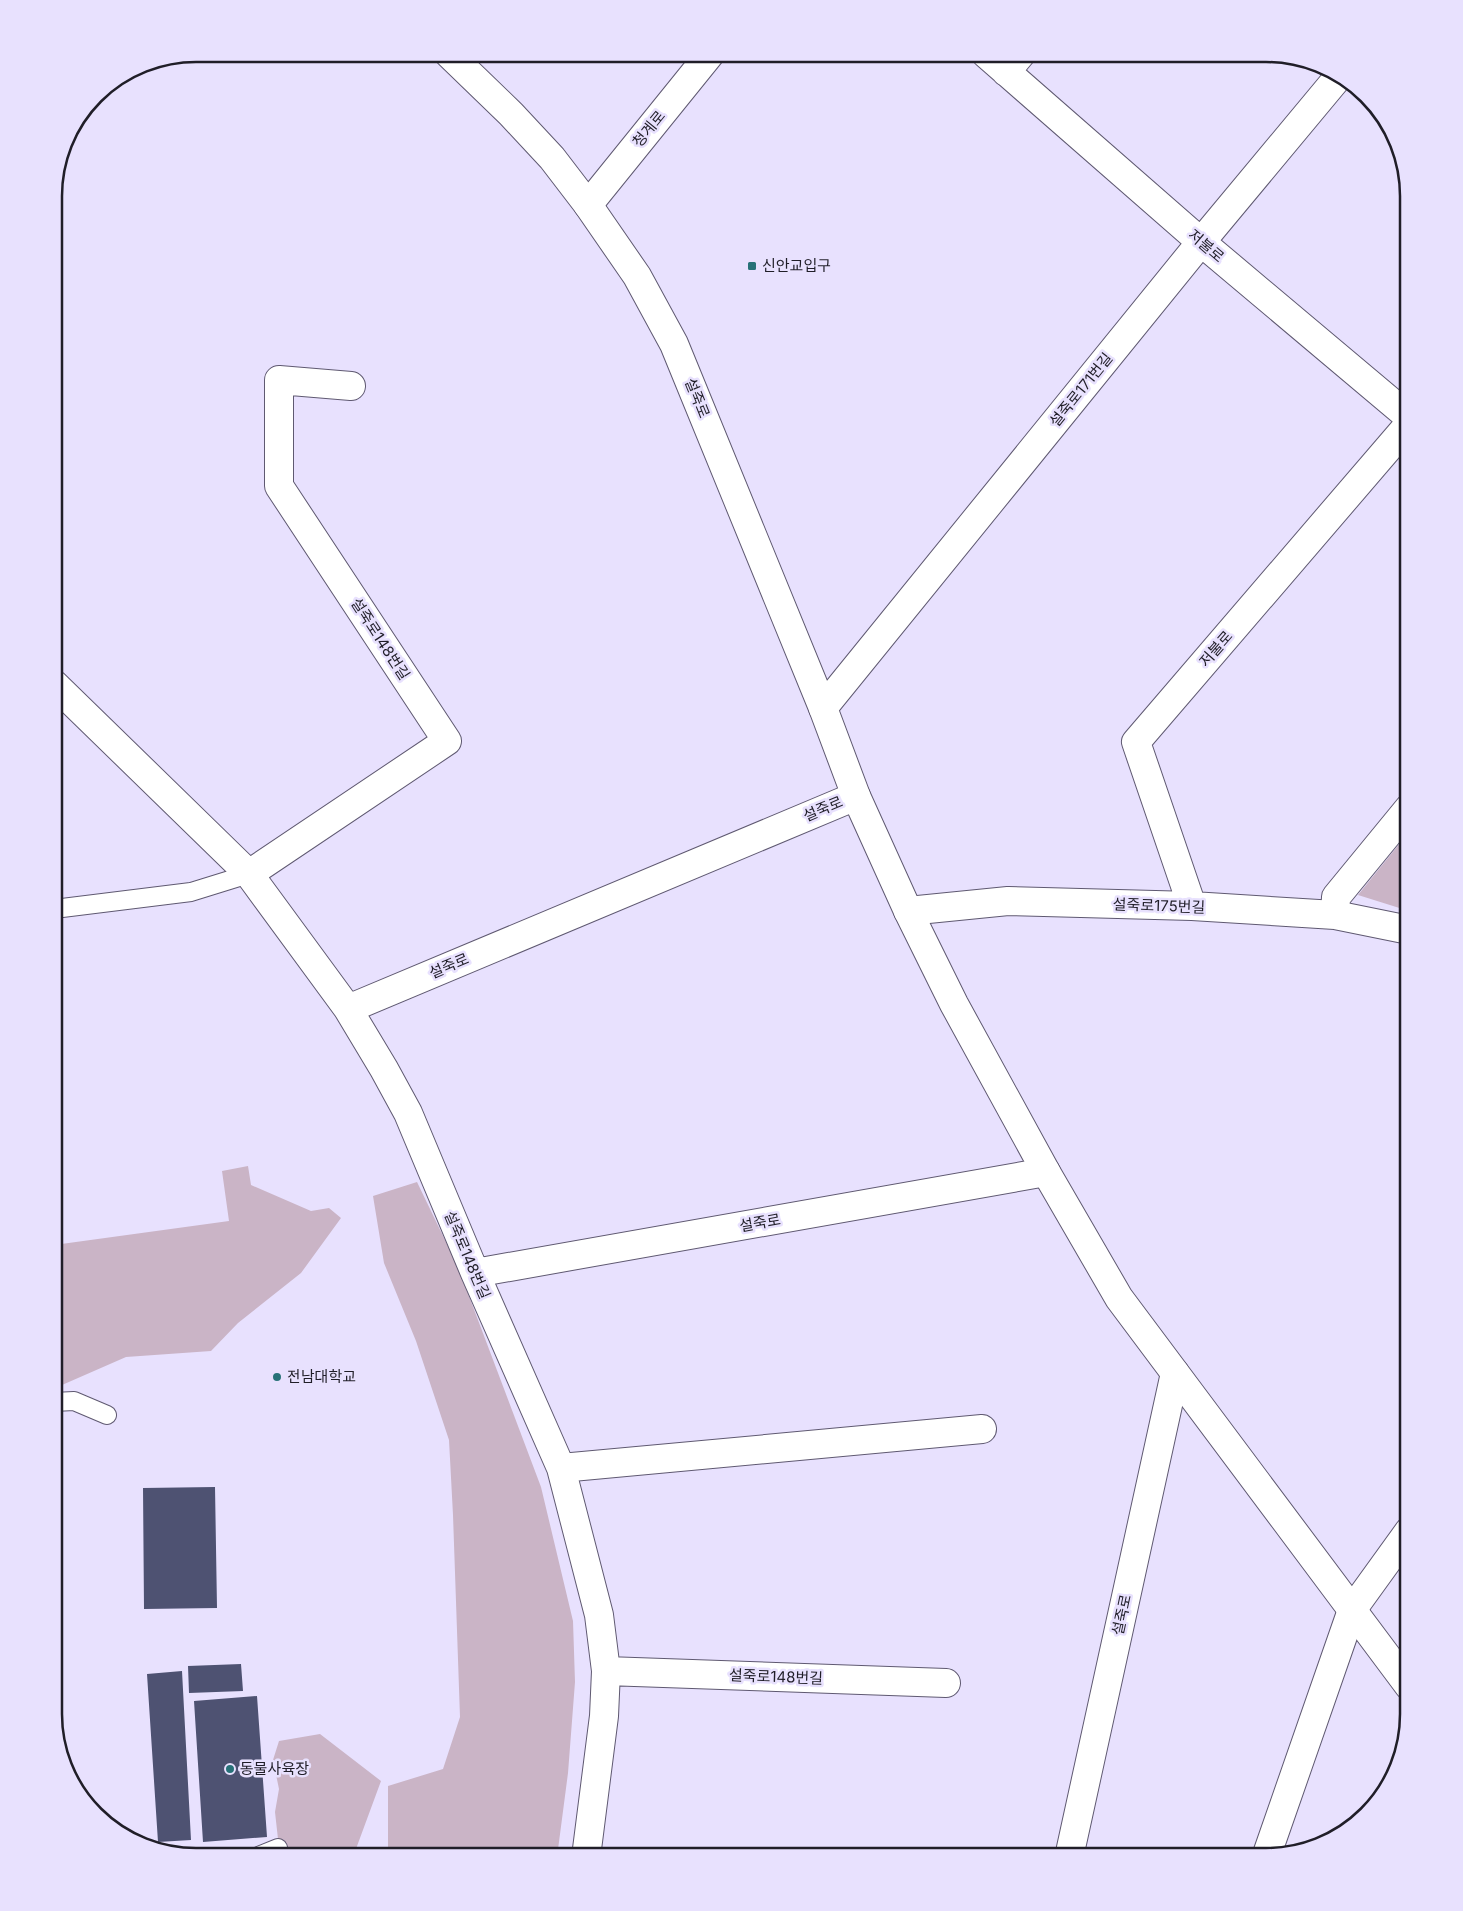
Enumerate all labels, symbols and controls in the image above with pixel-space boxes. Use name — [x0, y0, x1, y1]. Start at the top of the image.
street label: 청계로 — [628, 107, 669, 151]
street label: 저불로 — [1184, 225, 1228, 266]
place label: 신안교입구 — [762, 256, 831, 275]
marker: 신안교입구 — [746, 260, 758, 272]
street label: 설죽로171번길 — [1045, 349, 1116, 431]
street label: 설죽로 — [681, 375, 714, 421]
street label: 설죽로148번길 — [347, 594, 414, 683]
street label: 저불로 — [1195, 627, 1236, 671]
street label: 설죽로 — [800, 792, 846, 825]
street label: 설죽로175번길 — [1112, 894, 1206, 917]
street label: 설죽로 — [426, 949, 472, 982]
street label: 설죽로148번길 — [440, 1208, 495, 1302]
street label: 설죽로 — [738, 1210, 782, 1235]
place label: 전남대학교 — [287, 1367, 356, 1386]
marker: 전남대학교 — [271, 1371, 283, 1383]
street label: 설죽로 — [1108, 1593, 1135, 1637]
street label: 설죽로148번길 — [729, 1665, 823, 1688]
place label: 동물사육장 — [240, 1759, 309, 1778]
marker: 동물사육장 — [224, 1763, 236, 1775]

